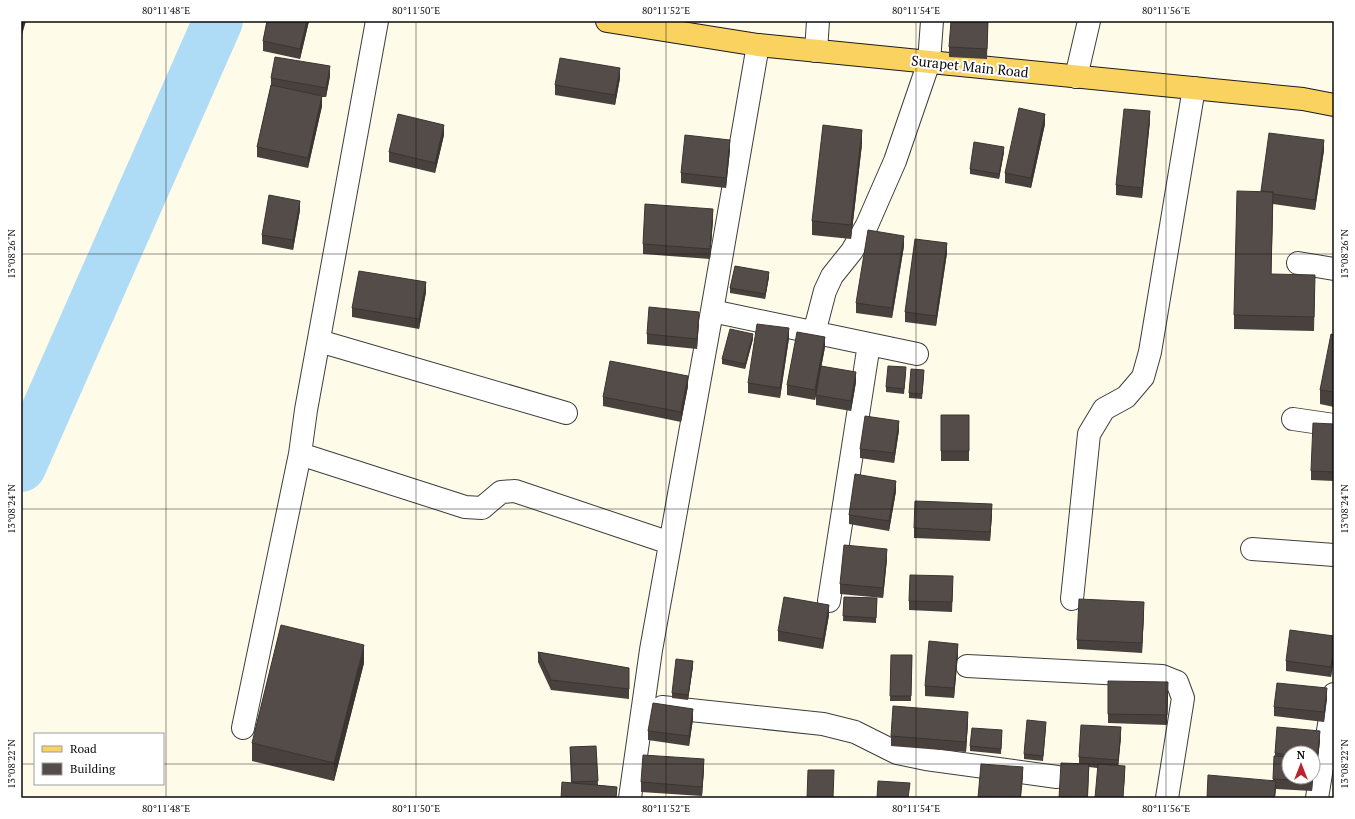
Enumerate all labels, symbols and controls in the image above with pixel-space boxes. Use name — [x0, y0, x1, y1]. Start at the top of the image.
text: 80°11'48"E — [142, 4, 190, 17]
text: 80°11'50"E — [392, 4, 440, 17]
text: 80°11'52"E — [642, 4, 690, 17]
text: 80°11'54"E — [892, 4, 940, 17]
text: 80°11'56"E — [1142, 4, 1190, 17]
street label: Surapet Main Road — [910, 50, 1030, 82]
text: 13°08'26"N — [5, 229, 18, 279]
text: 13°08'26"N — [1338, 229, 1351, 279]
text: 13°08'24"N — [5, 484, 18, 534]
text: 13°08'24"N — [1338, 484, 1351, 534]
legend — [34, 733, 164, 785]
text: 13°08'22"N — [5, 739, 18, 789]
text: 13°08'22"N — [1338, 739, 1351, 789]
text: Road — [70, 741, 97, 756]
north arrow — [1281, 745, 1321, 785]
text: N — [1297, 748, 1306, 762]
text: Building — [70, 761, 116, 776]
text: 80°11'48"E — [142, 802, 190, 815]
text: 80°11'50"E — [392, 802, 440, 815]
text: 80°11'52"E — [642, 802, 690, 815]
text: 80°11'54"E — [892, 802, 940, 815]
text: 80°11'56"E — [1142, 802, 1190, 815]

